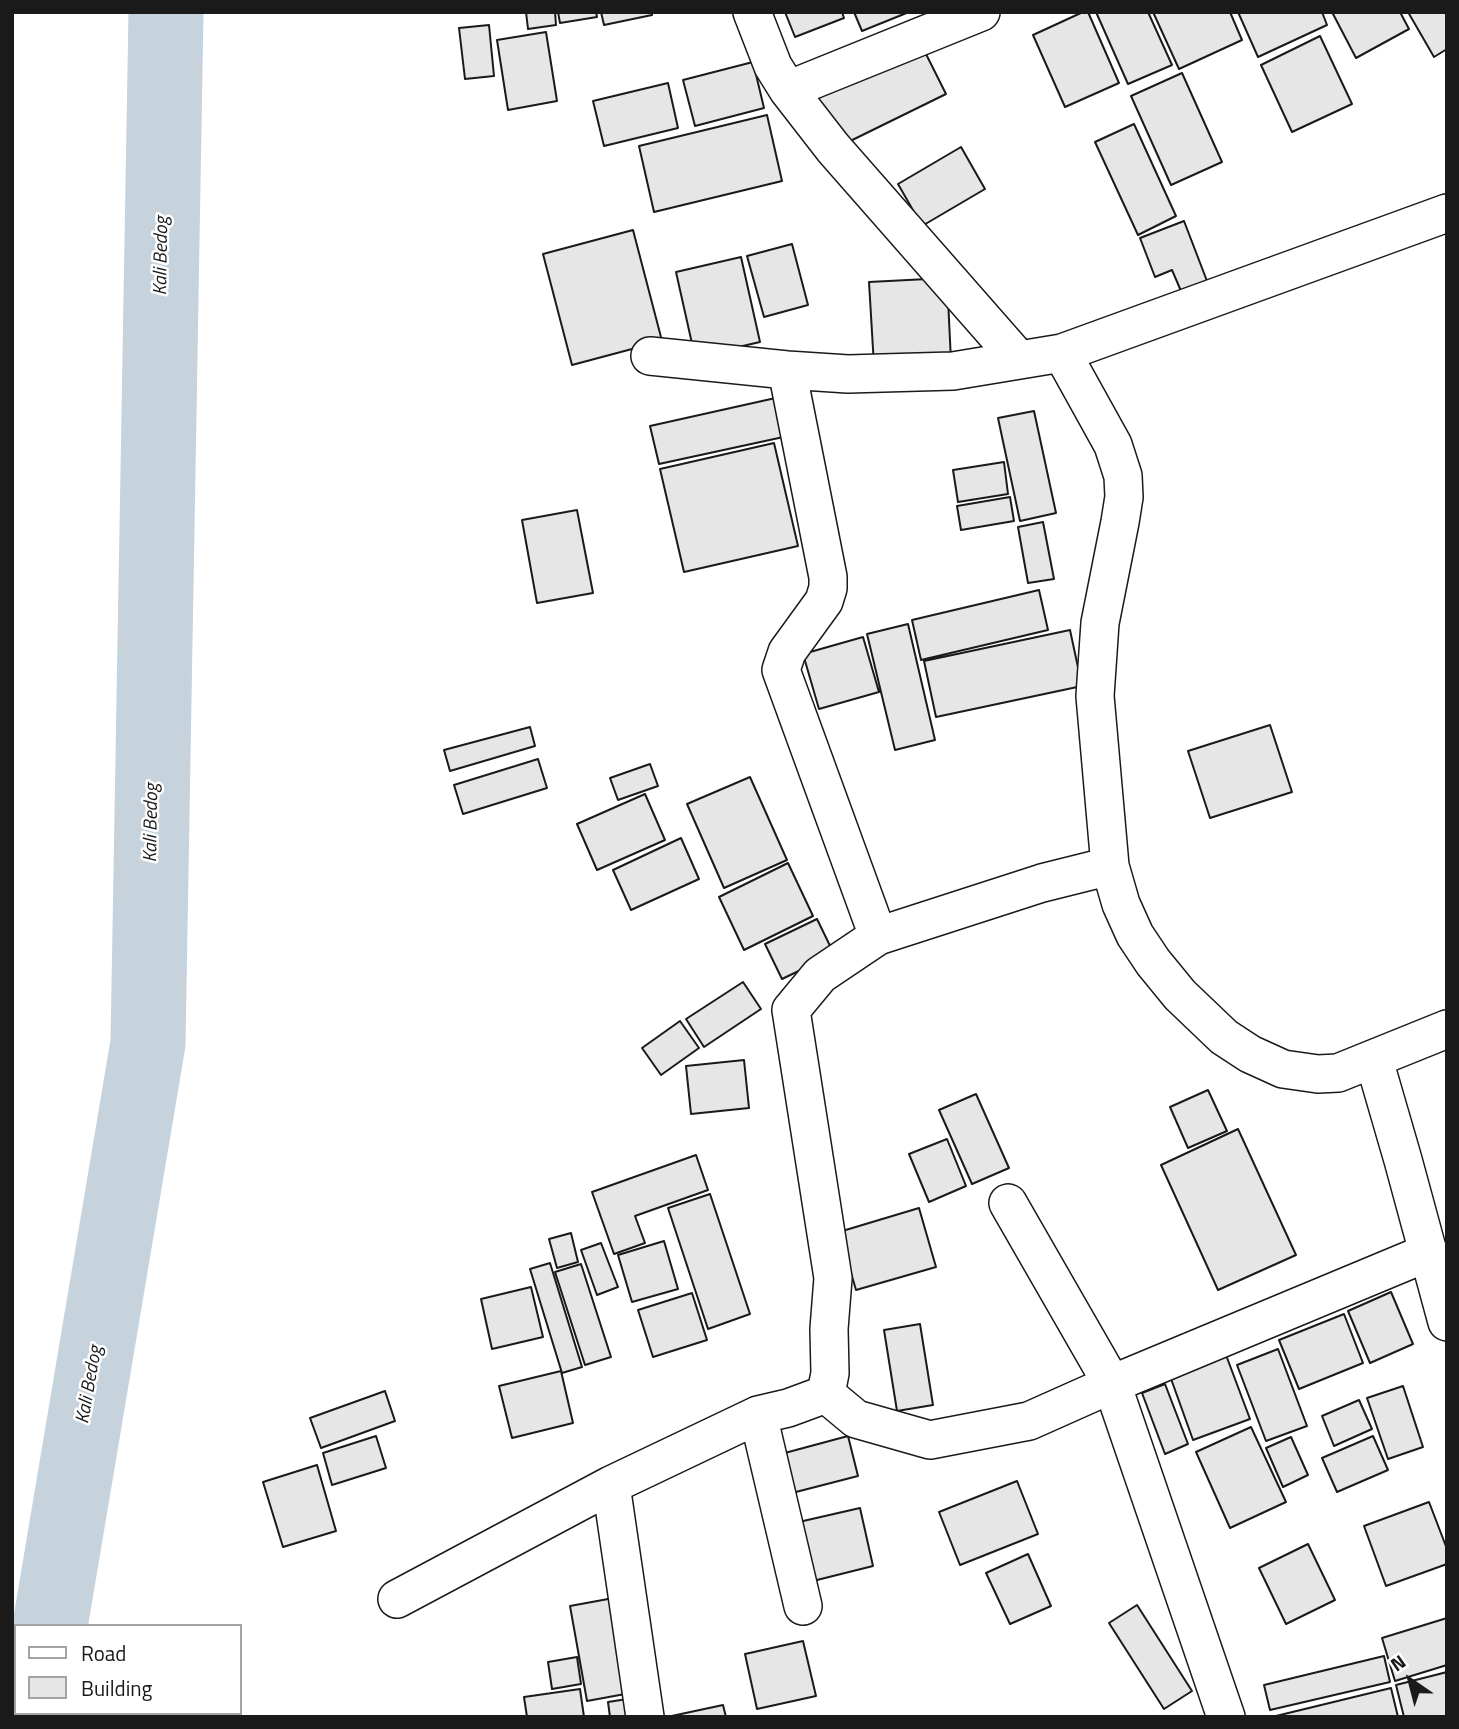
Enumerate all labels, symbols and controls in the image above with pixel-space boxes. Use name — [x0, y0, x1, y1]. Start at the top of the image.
water label: Kali Bedog — [150, 216, 174, 296]
water label: Kali Bedog — [140, 783, 164, 863]
water label: Kali Bedog — [72, 1344, 108, 1426]
legend — [14, 1624, 242, 1715]
text: Road — [81, 1637, 126, 1669]
north arrow — [1375, 1645, 1445, 1715]
text: N — [1384, 1647, 1411, 1678]
text: Building — [81, 1672, 152, 1704]

